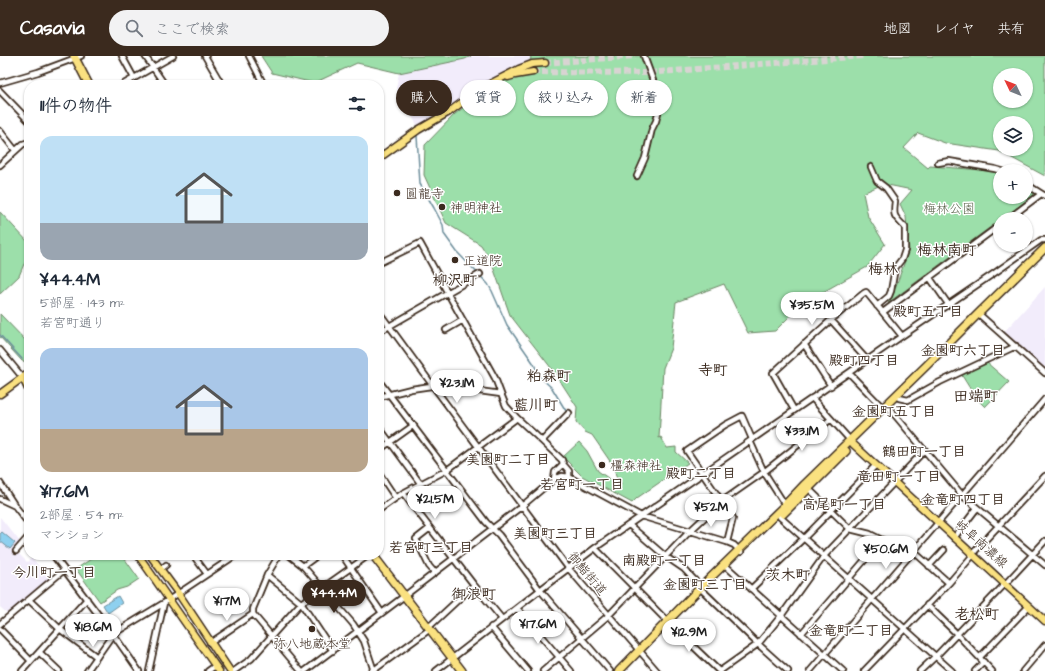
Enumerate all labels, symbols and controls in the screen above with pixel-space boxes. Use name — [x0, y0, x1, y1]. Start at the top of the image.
search box — [109, 10, 389, 46]
text: Casavia — [20, 15, 85, 42]
icon: search — [123, 17, 145, 39]
text: ここで検索 — [155, 19, 230, 40]
text: 地図 — [884, 19, 912, 39]
text: レイヤ — [934, 19, 975, 39]
text: 共有 — [997, 19, 1025, 39]
north arrow — [993, 68, 1033, 108]
map controls — [993, 68, 1033, 252]
chip: 購入 — [396, 80, 452, 116]
chip: 賃貸 — [460, 80, 516, 116]
chip: 絞り込み — [524, 80, 608, 116]
chip: 新着 — [616, 80, 672, 116]
icon: filters — [346, 93, 368, 115]
text: 11件の物件 — [40, 94, 112, 118]
button: layers — [993, 116, 1033, 156]
icon: home — [168, 162, 240, 234]
button: + — [993, 164, 1033, 204]
place label: 圓龍寺 — [405, 185, 444, 203]
marker: 圓龍寺 — [392, 188, 402, 198]
place label: 神明神社 — [450, 199, 502, 217]
park label: 梅林公園 — [923, 200, 975, 218]
marker: 神明神社 — [437, 202, 447, 212]
button: − — [993, 212, 1033, 252]
district label: 梅林南町 — [917, 240, 977, 261]
place label: 正道院 — [463, 252, 502, 270]
marker: 正道院 — [450, 255, 460, 265]
district label: 梅林 — [868, 259, 898, 280]
text: ¥44.4M — [40, 268, 100, 292]
district label: 柳沢町 — [432, 270, 478, 291]
pin: ¥35.5M — [779, 292, 845, 326]
text: 5部屋 · 143 m² — [40, 294, 125, 312]
text: ¥35.5M — [790, 296, 834, 314]
district label: 殿町五丁目 — [893, 302, 963, 322]
text: 若宮町通り — [40, 314, 105, 332]
district label: 金園町六丁目 — [921, 341, 1005, 361]
district label: 殿町四丁目 — [829, 351, 899, 371]
district label: 寺町 — [698, 360, 728, 381]
district label: 粕森町 — [526, 366, 572, 387]
pin: ¥23.1M — [424, 370, 490, 404]
icon: home — [168, 374, 240, 446]
text: ¥23.1M — [439, 374, 475, 392]
district label: 田端町 — [953, 386, 999, 407]
district label: 藍川町 — [513, 395, 559, 416]
district label: 金園町五丁目 — [852, 402, 936, 422]
pin: ¥33.1M — [769, 418, 835, 452]
text: ¥33.1M — [785, 422, 819, 440]
district label: 鶴田町一丁目 — [882, 442, 966, 462]
district label: 美園町二丁目 — [466, 450, 550, 470]
place label: 橿森神社 — [610, 457, 662, 475]
marker: 橿森神社 — [597, 460, 607, 470]
district label: 殿町二丁目 — [666, 464, 736, 484]
district label: 竜田町一丁目 — [857, 467, 941, 487]
district label: 若宮町一丁目 — [540, 475, 624, 495]
text: ¥17.6M — [40, 480, 89, 504]
pin: ¥21.5M — [402, 486, 468, 520]
text: ¥21.5M — [416, 490, 454, 508]
district label: 金竜町四丁目 — [921, 490, 1005, 510]
pin: ¥52M — [687, 494, 735, 528]
district label: 高尾町一丁目 — [802, 495, 886, 515]
text: ¥52M — [694, 498, 728, 516]
text: 2部屋 · 54 m² — [40, 506, 124, 524]
street label: 岐阜南濃線 — [951, 515, 1012, 573]
district label: 美園町三丁目 — [513, 524, 597, 544]
text: マンション — [40, 526, 104, 544]
pin: ¥50.6M — [853, 536, 919, 570]
district label: 若宮町三丁目 — [389, 538, 473, 558]
text: ¥50.6M — [863, 540, 909, 558]
street label: 御鮨街道 — [564, 548, 611, 599]
district label: 南殿町一丁目 — [622, 551, 706, 571]
district label: 今川町一丁目 — [12, 563, 96, 583]
district label: 茨木町 — [765, 565, 811, 586]
district label: 金園町三丁目 — [663, 575, 747, 595]
pin: ¥44.4M — [301, 580, 367, 614]
text: ¥44.4M — [311, 584, 357, 602]
district label: 御浪町 — [451, 584, 497, 605]
pin: ¥17M — [203, 588, 251, 622]
text: ¥17M — [213, 592, 241, 610]
district label: 老松町 — [954, 604, 1000, 625]
pin: ¥17.6M — [505, 611, 571, 645]
pin: ¥18.6M — [60, 614, 126, 648]
text: ¥17.6M — [519, 615, 557, 633]
text: ¥18.6M — [74, 618, 112, 636]
pin: ¥12.9M — [656, 619, 722, 653]
district label: 金竜町二丁目 — [809, 621, 893, 641]
text: ¥12.9M — [671, 623, 707, 641]
marker: 弥八地蔵本堂 — [307, 624, 317, 634]
place label: 弥八地蔵本堂 — [273, 635, 351, 653]

